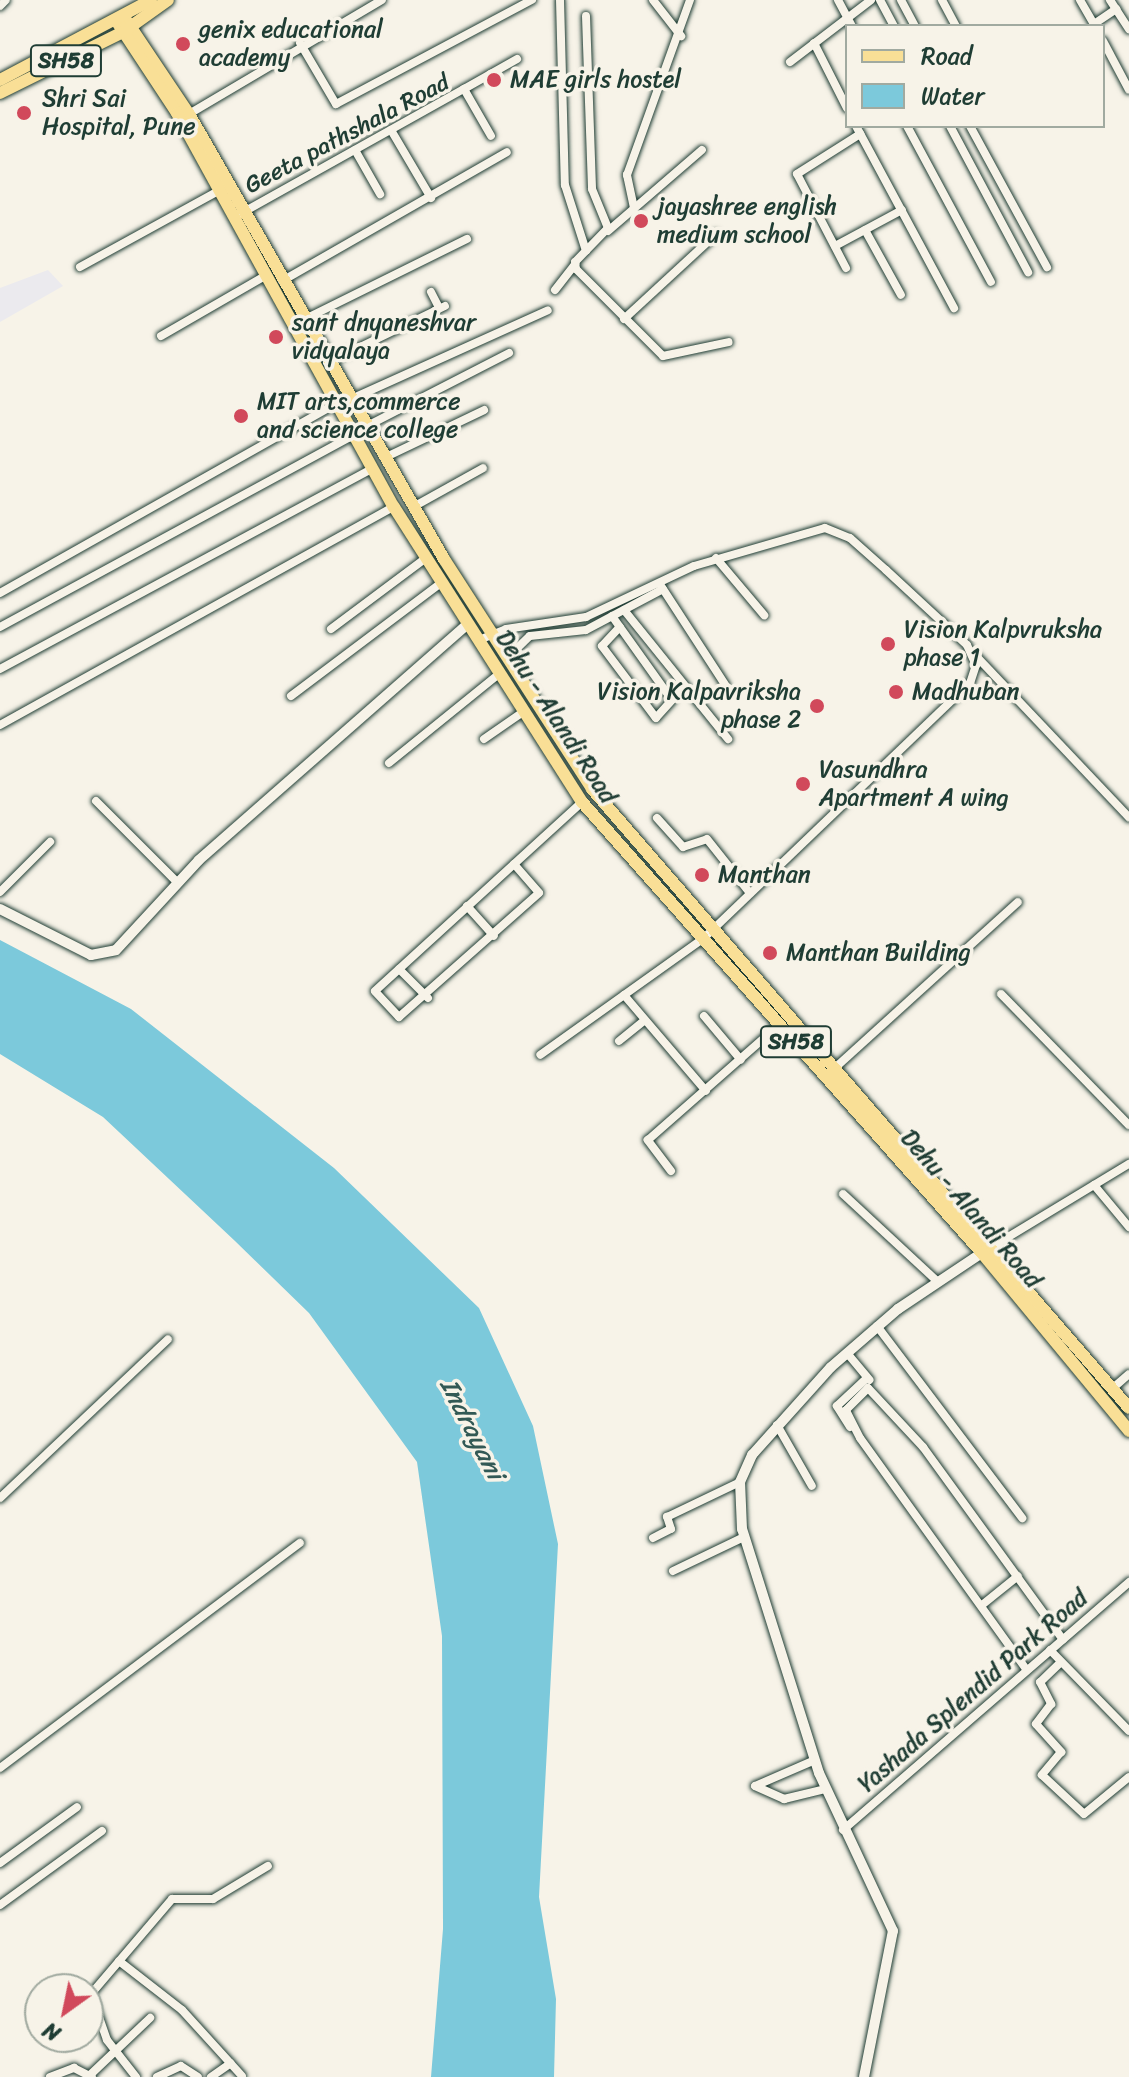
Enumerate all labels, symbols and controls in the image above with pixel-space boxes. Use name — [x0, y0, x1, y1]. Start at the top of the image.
place label: genix educational academy — [199, 16, 384, 72]
legend — [845, 24, 1105, 128]
marker: genix educational academy — [174, 35, 192, 53]
text: Road — [921, 35, 972, 77]
road number: SH58 — [28, 43, 104, 79]
place label: MAE girls hostel — [510, 66, 682, 94]
street label: Geeta pathshala Road — [239, 68, 455, 200]
marker: MAE girls hostel — [485, 71, 503, 89]
text: Water — [921, 75, 984, 117]
place label: Shri Sai Hospital, Pune — [42, 85, 195, 141]
marker: Shri Sai Hospital, Pune — [13, 102, 35, 124]
place label: jayashree english medium school — [657, 193, 838, 249]
marker: jayashree english medium school — [632, 212, 650, 230]
place label: sant dnyaneshvar vidyalaya — [292, 309, 476, 365]
marker: sant dnyaneshvar vidyalaya — [267, 328, 285, 346]
place label: MIT arts,commerce and science college — [257, 388, 460, 444]
marker: MIT arts,commerce and science college — [232, 407, 250, 425]
place label: Vision Kalpvruksha phase 1 — [904, 616, 1101, 672]
street label: Dehu - Alandi Road — [489, 625, 623, 809]
marker: Vision Kalpvruksha phase 1 — [879, 635, 897, 653]
place label: Vision Kalpavriksha phase 2 — [598, 678, 801, 734]
place label: Madhuban — [912, 678, 1020, 706]
marker: Madhuban — [887, 683, 905, 701]
marker: Vision Kalpavriksha phase 2 — [808, 697, 826, 715]
place label: Vasundhra Apartment A wing — [819, 756, 1009, 812]
marker: Vasundhra Apartment A wing — [794, 775, 812, 793]
place label: Manthan — [718, 861, 811, 889]
marker: Manthan — [693, 866, 711, 884]
place label: Manthan Building — [786, 939, 971, 967]
marker: Manthan Building — [761, 944, 779, 962]
road number: SH58 — [758, 1024, 834, 1060]
street label: Dehu - Alandi Road — [894, 1124, 1048, 1294]
water label: Indrayani — [433, 1373, 511, 1485]
street label: Yashada Splendid Park Road — [852, 1584, 1094, 1798]
north arrow — [24, 1973, 104, 2053]
text: N — [35, 2011, 69, 2052]

